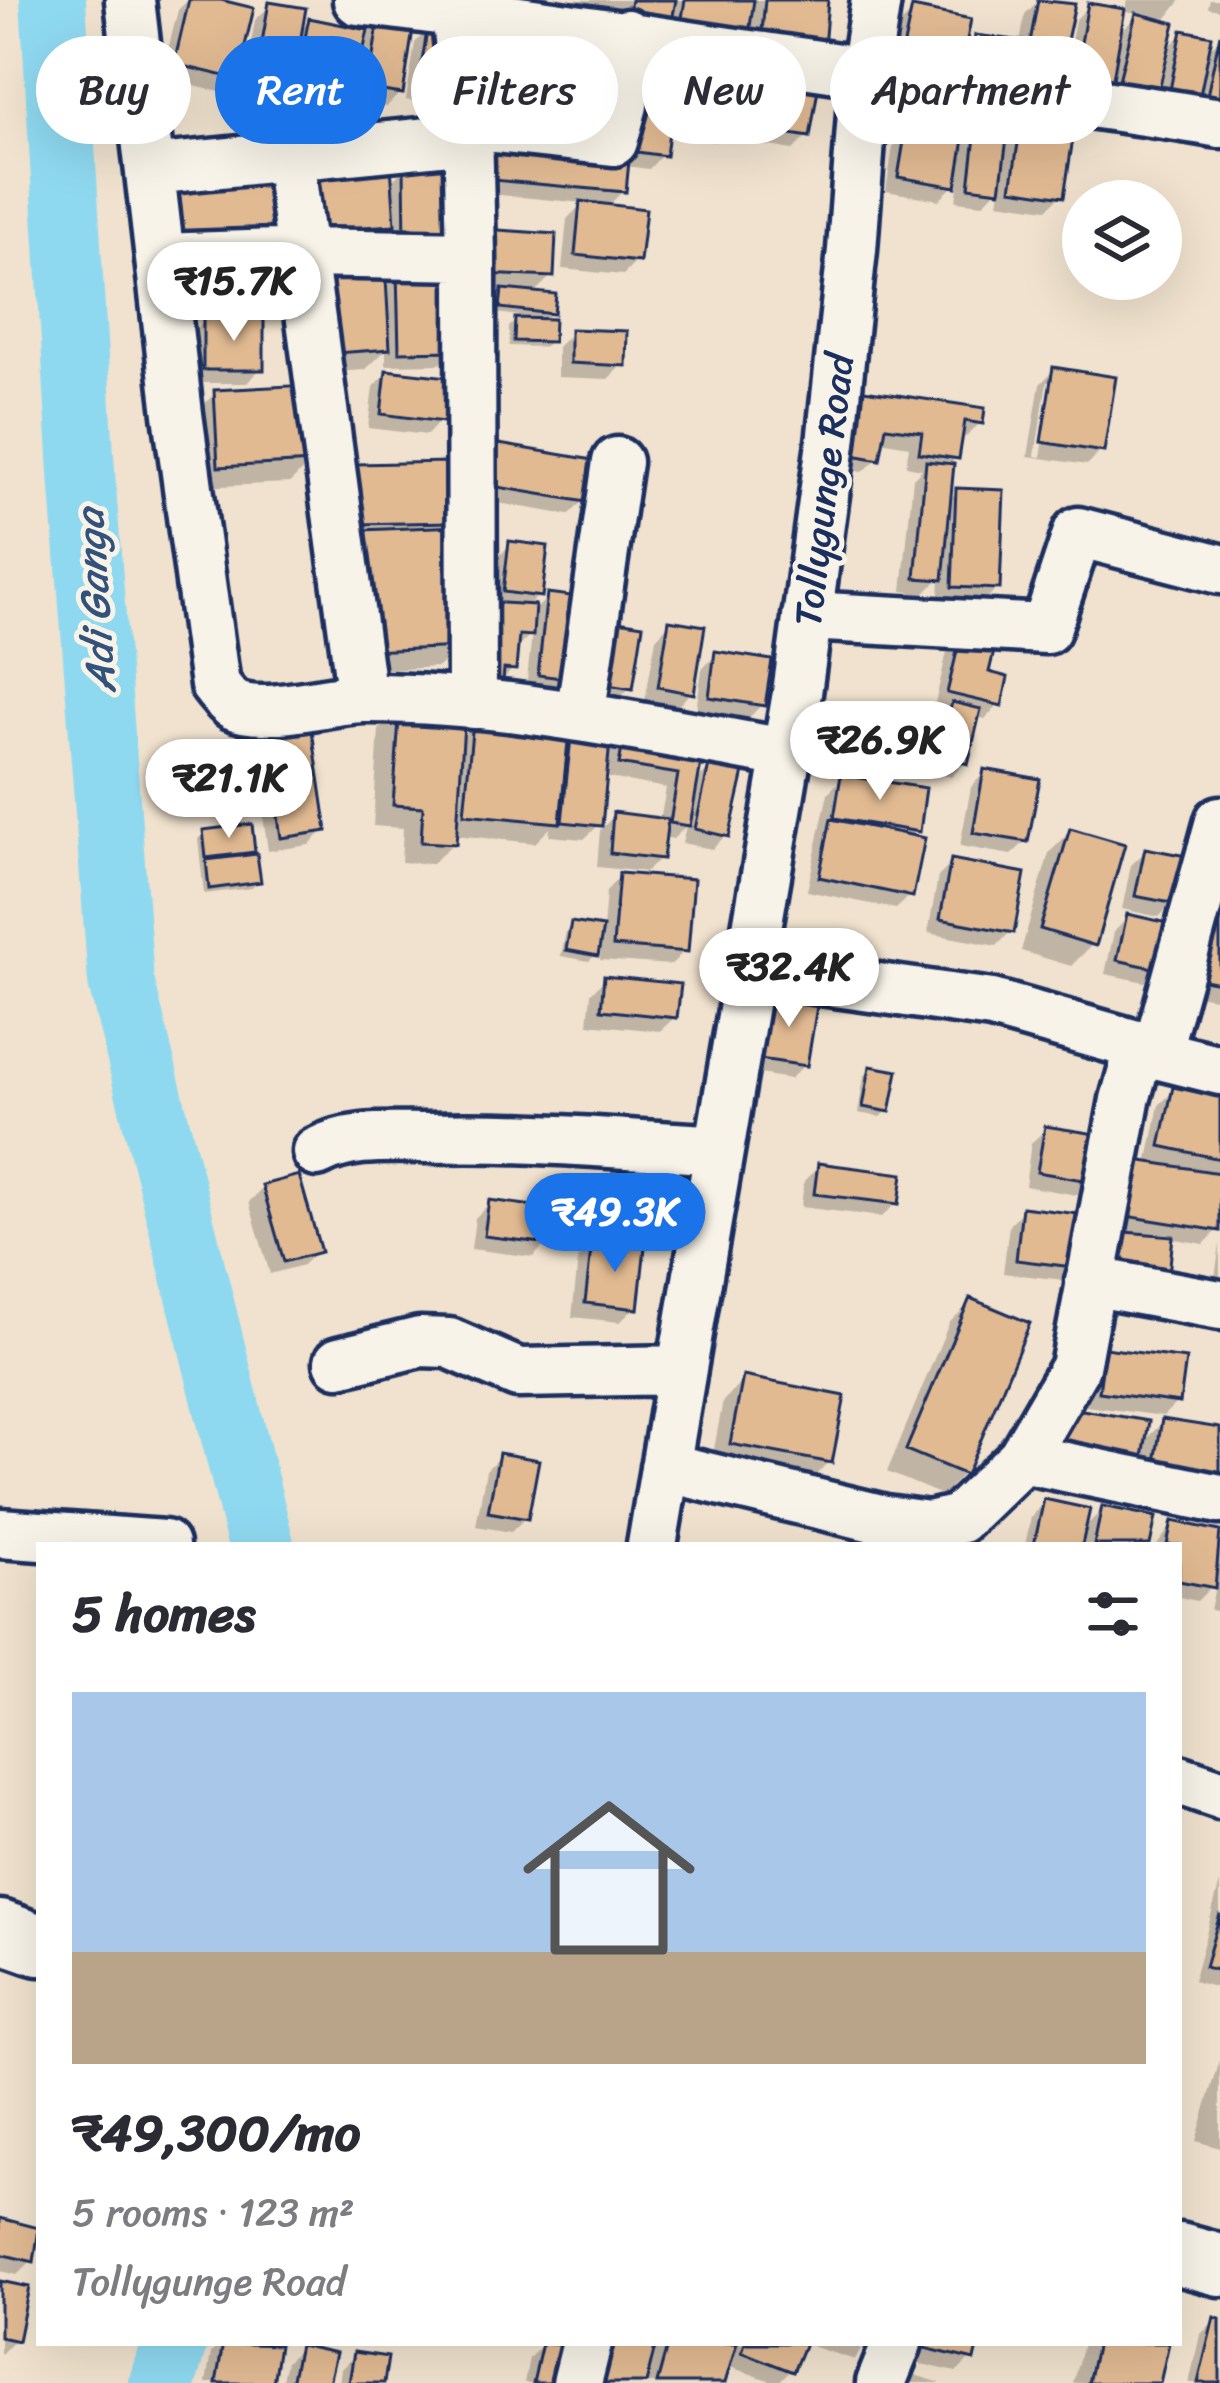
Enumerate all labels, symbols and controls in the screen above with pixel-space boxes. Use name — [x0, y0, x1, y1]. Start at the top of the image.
chip: Buy — [36, 36, 191, 144]
chip: Rent — [215, 36, 387, 144]
chip: Filters — [411, 36, 618, 144]
chip: New — [642, 36, 806, 144]
chip: Apartment — [830, 36, 1112, 144]
map controls — [1062, 180, 1182, 300]
button: layers — [1062, 180, 1182, 300]
pin: ₹15.7K — [136, 242, 332, 344]
text: ₹15.7K — [174, 246, 294, 315]
street label: Tollygunge Road — [773, 347, 875, 630]
water label: Adi Ganga — [51, 502, 138, 696]
pin: ₹26.9K — [782, 701, 978, 803]
text: ₹26.9K — [817, 705, 943, 774]
pin: ₹21.1K — [131, 739, 327, 841]
text: ₹21.1K — [172, 743, 286, 812]
pin: ₹32.4K — [691, 928, 887, 1030]
text: ₹32.4K — [726, 932, 852, 1001]
pin: ₹49.3K — [517, 1173, 713, 1275]
text: ₹49.3K — [551, 1177, 679, 1246]
text: 5 homes — [72, 1569, 255, 1659]
icon: filters — [1080, 1581, 1146, 1647]
icon: home — [501, 1770, 717, 1986]
text: ₹49,300/mo — [72, 2088, 360, 2178]
text: 5 rooms · 123 m² — [72, 2178, 354, 2247]
text: Tollygunge Road — [72, 2247, 346, 2316]

